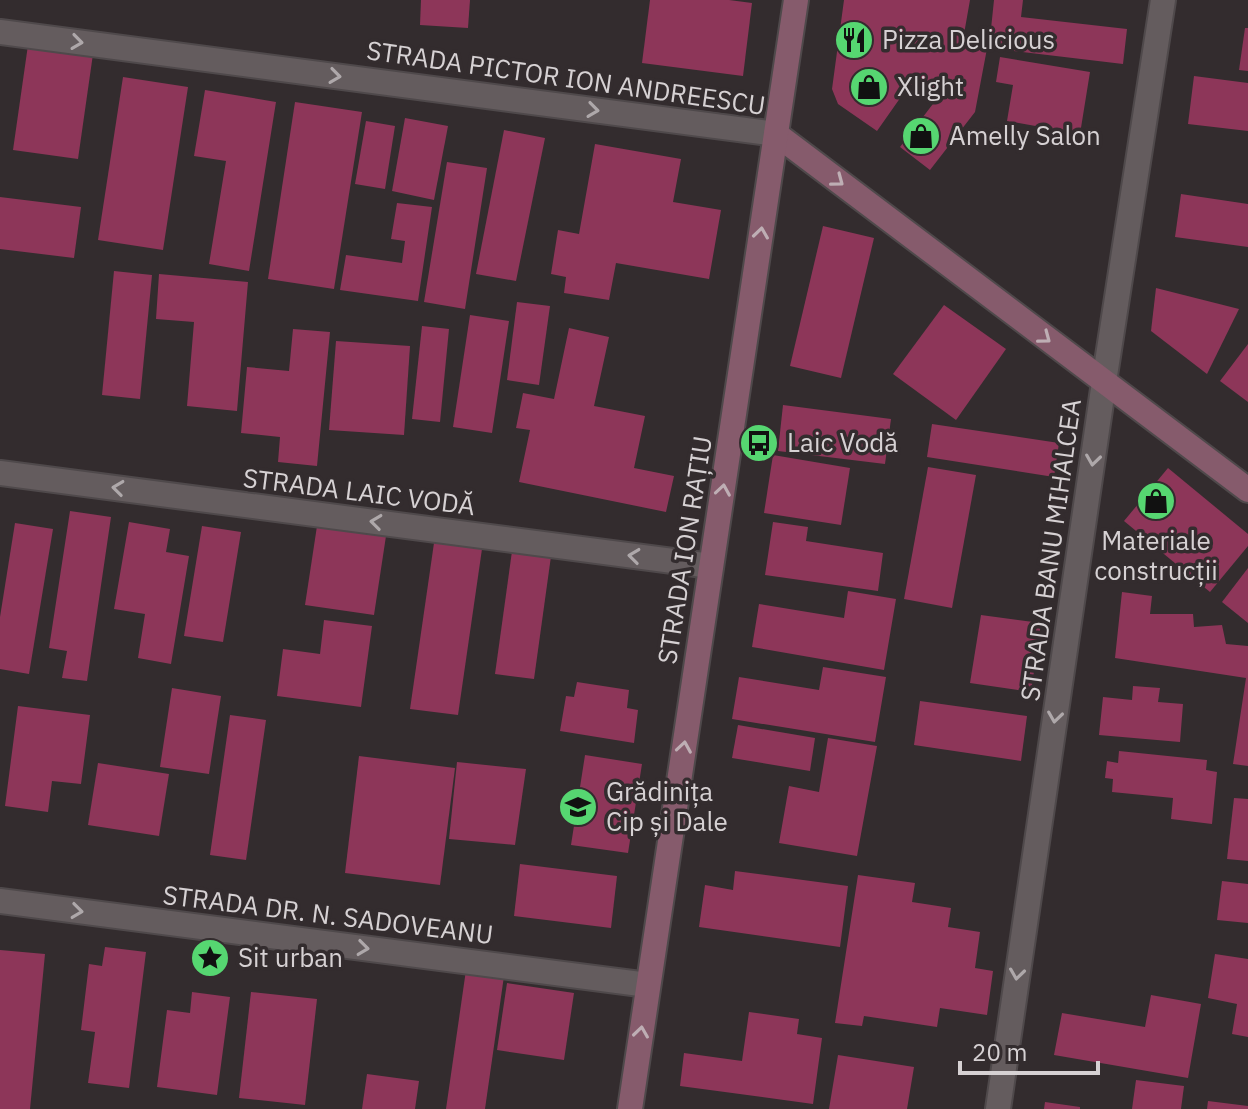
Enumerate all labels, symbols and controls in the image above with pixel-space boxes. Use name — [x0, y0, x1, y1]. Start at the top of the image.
restaurant icon: Pizza Delicious — [833, 19, 875, 61]
place label: Pizza Delicious — [882, 22, 1055, 56]
street label: STRADA PICTOR ION ANDREESCU — [365, 32, 768, 122]
one-way arrow — [70, 33, 84, 50]
shop icon: Xlight — [848, 66, 890, 108]
one-way arrow — [328, 67, 342, 84]
place label: Xlight — [897, 69, 964, 103]
one-way arrow — [586, 101, 600, 118]
shop icon: Amelly Salon — [900, 115, 942, 157]
place label: Amelly Salon — [949, 118, 1101, 152]
one-way arrow — [829, 172, 844, 186]
one-way arrow — [752, 226, 769, 240]
one-way arrow — [1036, 328, 1051, 342]
street label: STRADA BANU MIHALCEA — [1012, 396, 1088, 703]
bus stop icon: Laic Vodă — [738, 422, 780, 464]
place label: Laic Vodă — [787, 425, 898, 459]
street label: STRADA ION RAȚIU — [649, 433, 719, 666]
one-way arrow — [1085, 453, 1102, 466]
street label: STRADA LAIC VODĂ — [241, 460, 477, 522]
one-way arrow — [111, 480, 125, 497]
shop icon: Materiale construcții — [1135, 480, 1177, 522]
one-way arrow — [714, 483, 731, 497]
one-way arrow — [369, 514, 383, 531]
place label: Materiale construcții — [1094, 523, 1218, 587]
one-way arrow — [627, 548, 641, 565]
one-way arrow — [1047, 710, 1064, 724]
one-way arrow — [675, 740, 692, 754]
place label: Grădinița Cip și Dale — [606, 774, 728, 838]
school or university icon: Grădinița Cip și Dale — [557, 786, 599, 828]
street label: STRADA DR. N. SADOVEANU — [161, 877, 495, 951]
one-way arrow — [71, 903, 84, 920]
place icon: Sit urban — [189, 937, 231, 979]
one-way arrow — [356, 939, 370, 956]
place label: Sit urban — [238, 940, 343, 974]
one-way arrow — [1009, 967, 1026, 981]
one-way arrow — [632, 1025, 649, 1039]
scale bar — [960, 1025, 1098, 1075]
text: 20 m — [972, 1036, 1027, 1068]

